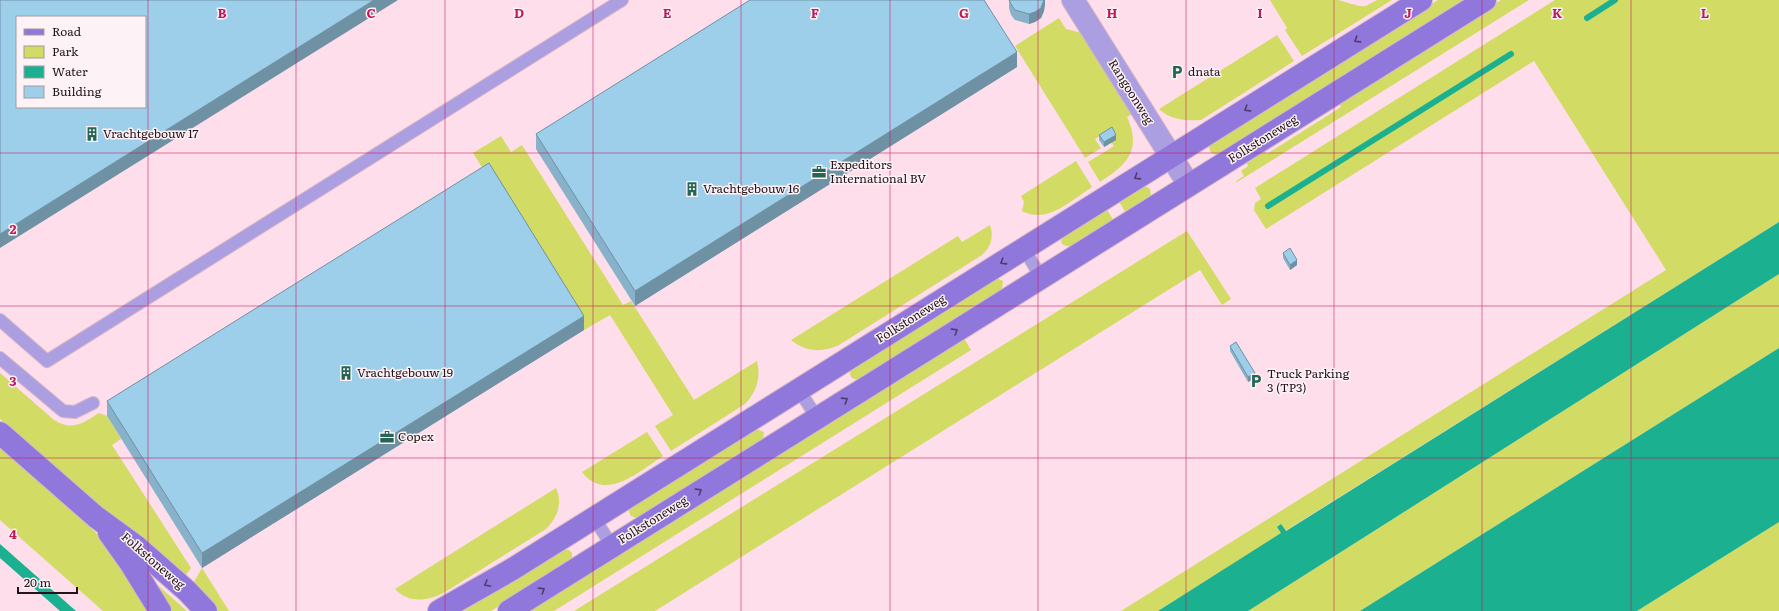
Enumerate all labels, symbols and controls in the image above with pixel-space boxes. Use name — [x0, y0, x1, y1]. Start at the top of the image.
text: B — [218, 3, 227, 22]
text: C — [366, 3, 376, 22]
text: D — [514, 3, 524, 22]
text: E — [663, 3, 672, 22]
text: F — [811, 3, 819, 22]
text: G — [959, 3, 969, 22]
text: H — [1107, 3, 1118, 22]
text: I — [1257, 3, 1263, 22]
text: J — [1404, 3, 1412, 22]
text: K — [1552, 3, 1563, 22]
text: L — [1701, 3, 1709, 22]
legend — [16, 16, 146, 108]
text: Road — [52, 22, 82, 40]
one-way arrow — [1355, 35, 1362, 42]
text: Park — [52, 42, 79, 60]
street label: Rangoonweg — [1105, 55, 1159, 128]
text: Water — [52, 62, 88, 80]
place label: dnata — [1188, 62, 1221, 80]
parking icon: dnata — [1169, 64, 1185, 80]
text: Building — [52, 82, 102, 100]
one-way arrow — [1244, 104, 1251, 111]
street label: Folkstoneweg — [1224, 109, 1301, 167]
place label: Vrachtgebouw 17 — [103, 124, 199, 142]
building icon: Vrachtgebouw 17 — [84, 126, 100, 142]
place label: Expeditors International BV — [830, 155, 926, 187]
office icon: Expeditors International BV — [811, 164, 827, 180]
one-way arrow — [1134, 173, 1141, 180]
place label: Vrachtgebouw 16 — [703, 179, 800, 197]
building icon: Vrachtgebouw 16 — [684, 181, 700, 197]
text: 2 — [10, 219, 17, 238]
one-way arrow — [1000, 257, 1007, 264]
street label: Folkstoneweg — [872, 289, 949, 347]
one-way arrow — [951, 328, 958, 336]
place label: Vrachtgebouw 19 — [357, 363, 453, 381]
place label: Truck Parking 3 (TP3) — [1267, 364, 1350, 396]
building icon: Vrachtgebouw 19 — [338, 365, 354, 381]
text: 3 — [9, 371, 17, 390]
parking icon: Truck Parking 3 (TP3) — [1248, 373, 1264, 389]
one-way arrow — [841, 397, 848, 405]
place label: Copex — [398, 427, 434, 445]
office icon: Copex — [379, 429, 395, 445]
one-way arrow — [695, 489, 702, 496]
street label: Folkstoneweg — [614, 490, 691, 548]
text: 4 — [9, 524, 17, 543]
street label: Folkstoneweg — [118, 527, 190, 593]
scale bar — [18, 569, 77, 595]
text: 20 m — [24, 573, 51, 591]
one-way arrow — [484, 580, 491, 587]
one-way arrow — [538, 588, 545, 595]

